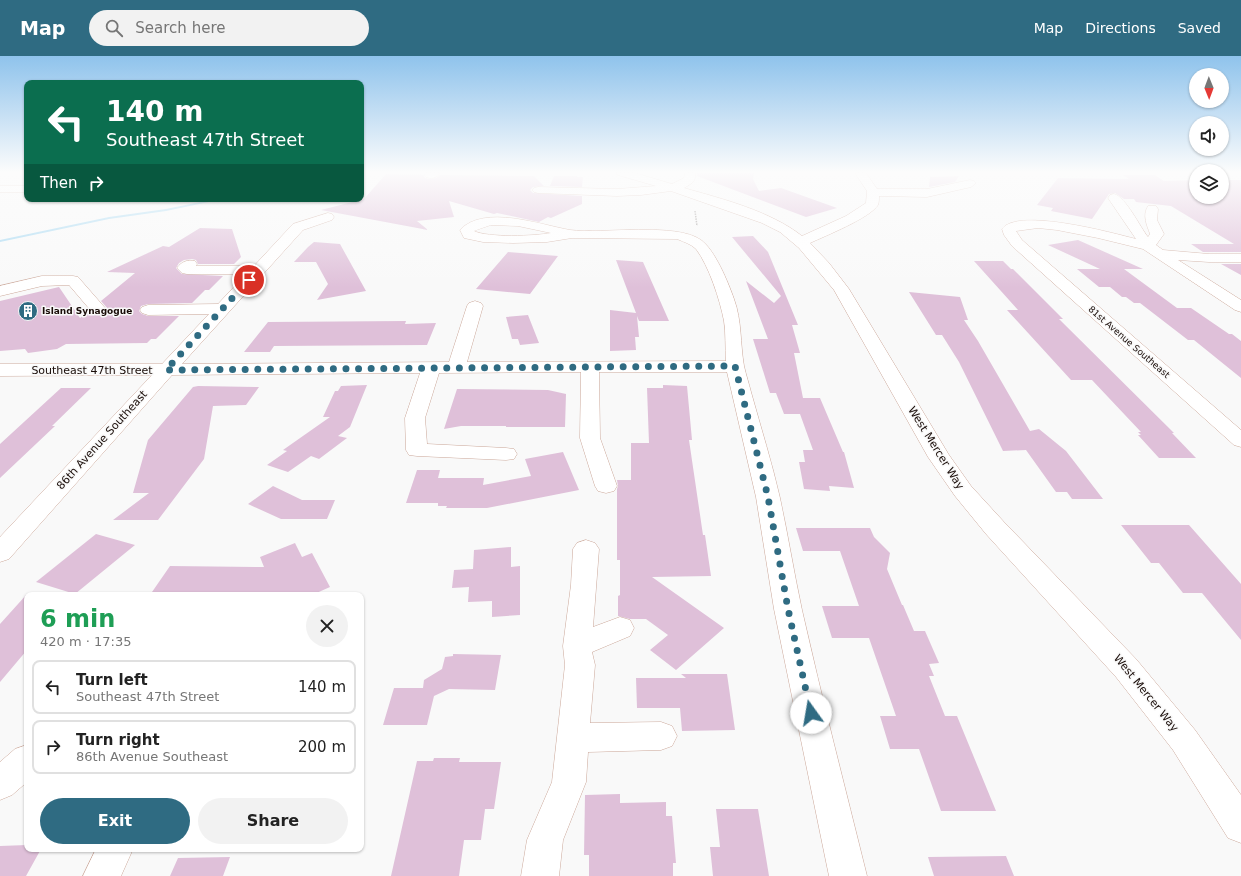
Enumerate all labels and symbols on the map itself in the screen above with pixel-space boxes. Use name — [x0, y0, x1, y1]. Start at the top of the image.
north arrow — [1189, 68, 1229, 108]
pin — [232, 263, 266, 297]
building icon: Island Synagogue — [17, 300, 39, 322]
street label: 81st Avenue Southeast — [1086, 304, 1172, 380]
place label: Island Synagogue — [42, 306, 132, 316]
street label: Southeast 47th Street — [31, 364, 153, 377]
street label: 86th Avenue Southeast — [54, 387, 150, 492]
street label: West Mercer Way — [905, 404, 967, 492]
street label: West Mercer Way — [1111, 652, 1181, 735]
position arrow — [790, 692, 832, 734]

